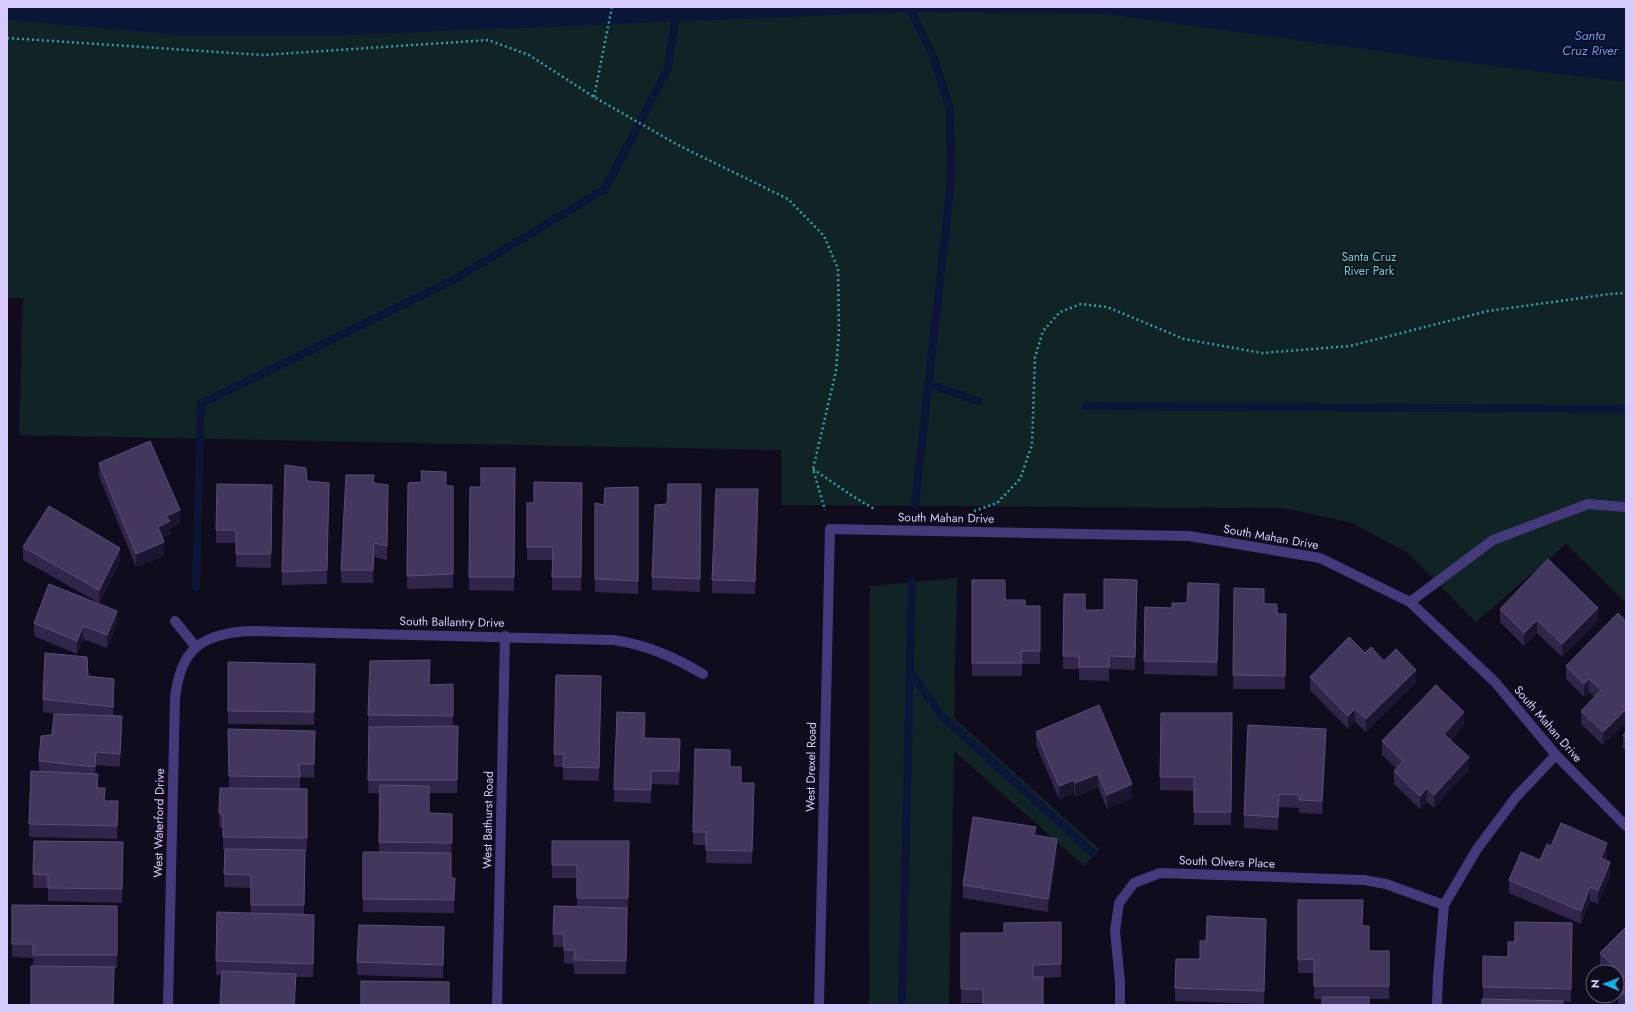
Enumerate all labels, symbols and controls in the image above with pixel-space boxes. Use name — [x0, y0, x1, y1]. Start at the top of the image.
water label: Santa Cruz River — [1562, 26, 1619, 60]
park label: Santa Cruz River Park — [1341, 248, 1397, 280]
street label: South Mahan Drive — [898, 508, 994, 528]
street label: South Mahan Drive — [1222, 520, 1320, 554]
street label: South Ballantry Drive — [399, 612, 505, 632]
street label: South Mahan Drive — [1510, 682, 1586, 766]
street label: West Drexel Road — [801, 722, 821, 812]
street label: West Waterford Drive — [149, 768, 169, 878]
street label: West Bathurst Road — [478, 771, 498, 869]
street label: South Olvera Place — [1179, 851, 1275, 873]
north arrow — [1585, 964, 1625, 1004]
text: N — [1587, 979, 1603, 988]

